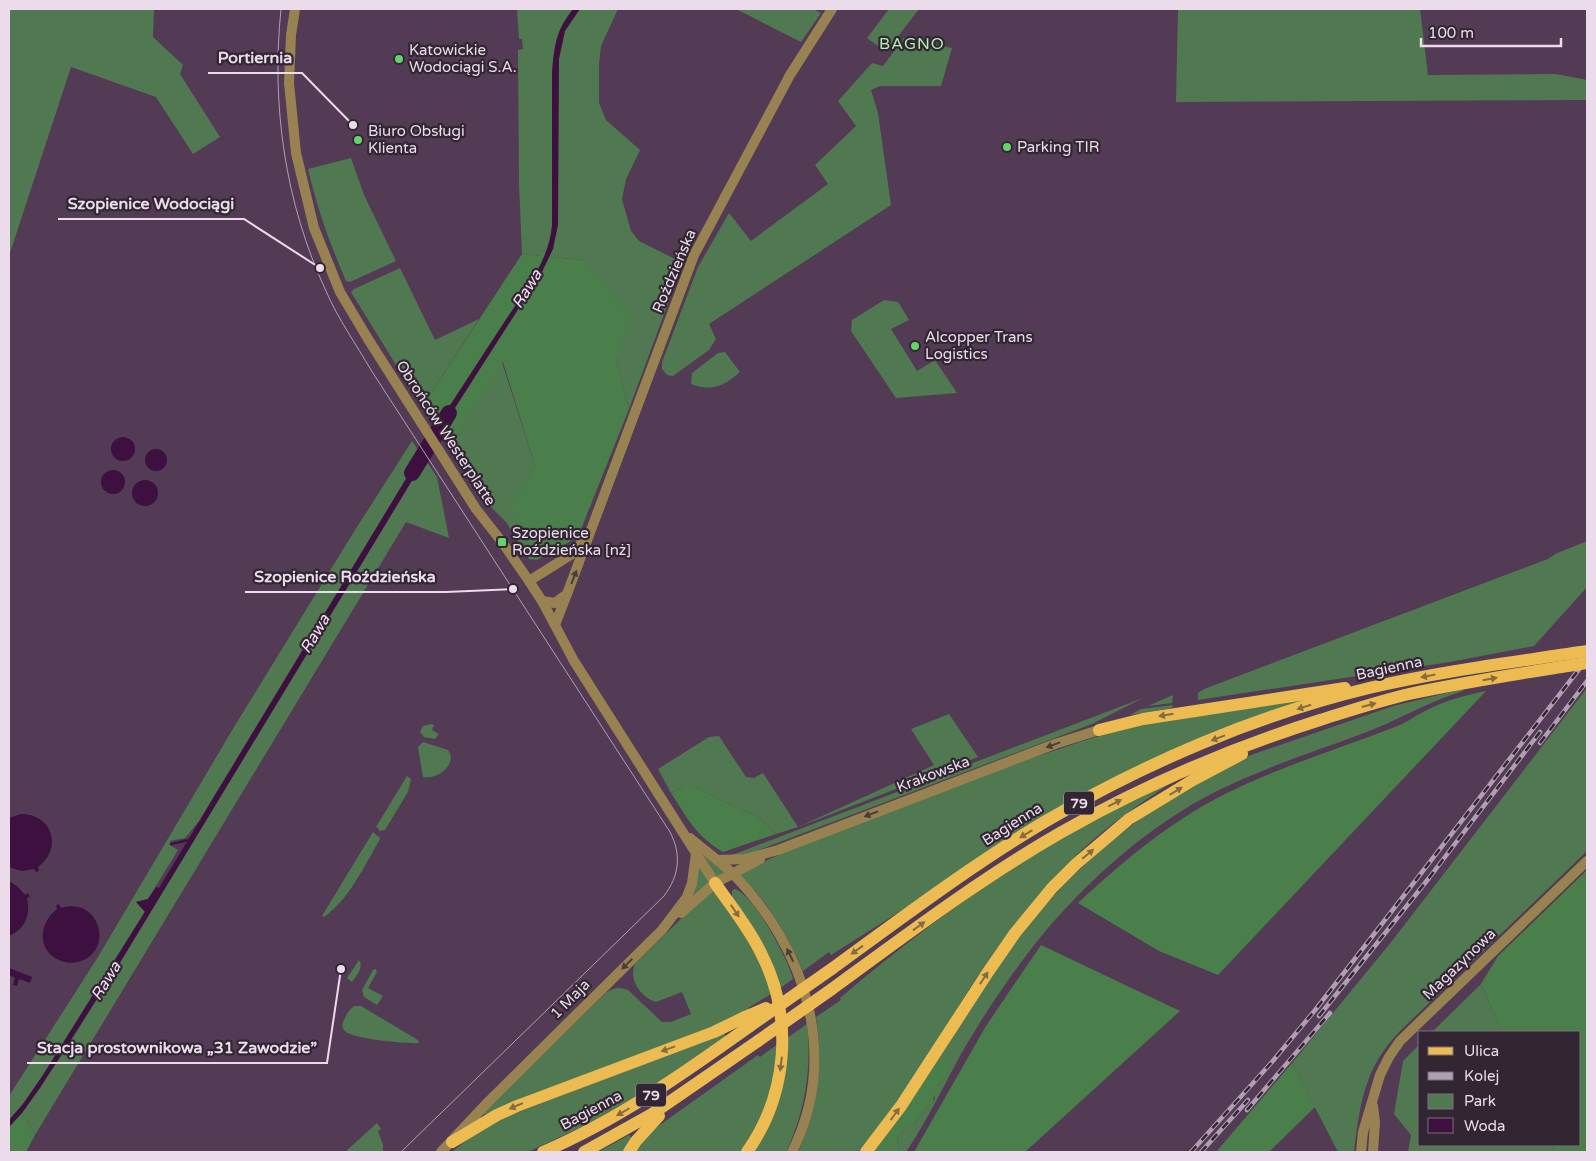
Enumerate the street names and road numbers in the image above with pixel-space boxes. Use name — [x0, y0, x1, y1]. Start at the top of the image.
street label: Roździeńska — [648, 226, 700, 316]
street label: Obrońców Westerplatte — [392, 357, 500, 509]
street label: Bagienna — [1354, 652, 1424, 684]
street label: Krakowska — [894, 752, 972, 796]
road number: 79 — [1064, 791, 1094, 814]
street label: Bagienna — [979, 799, 1045, 849]
street label: Magazynowa — [1419, 925, 1499, 1003]
street label: 1 Maja — [546, 975, 594, 1023]
road number: 79 — [636, 1084, 666, 1106]
street label: Bagienna — [557, 1086, 625, 1134]

